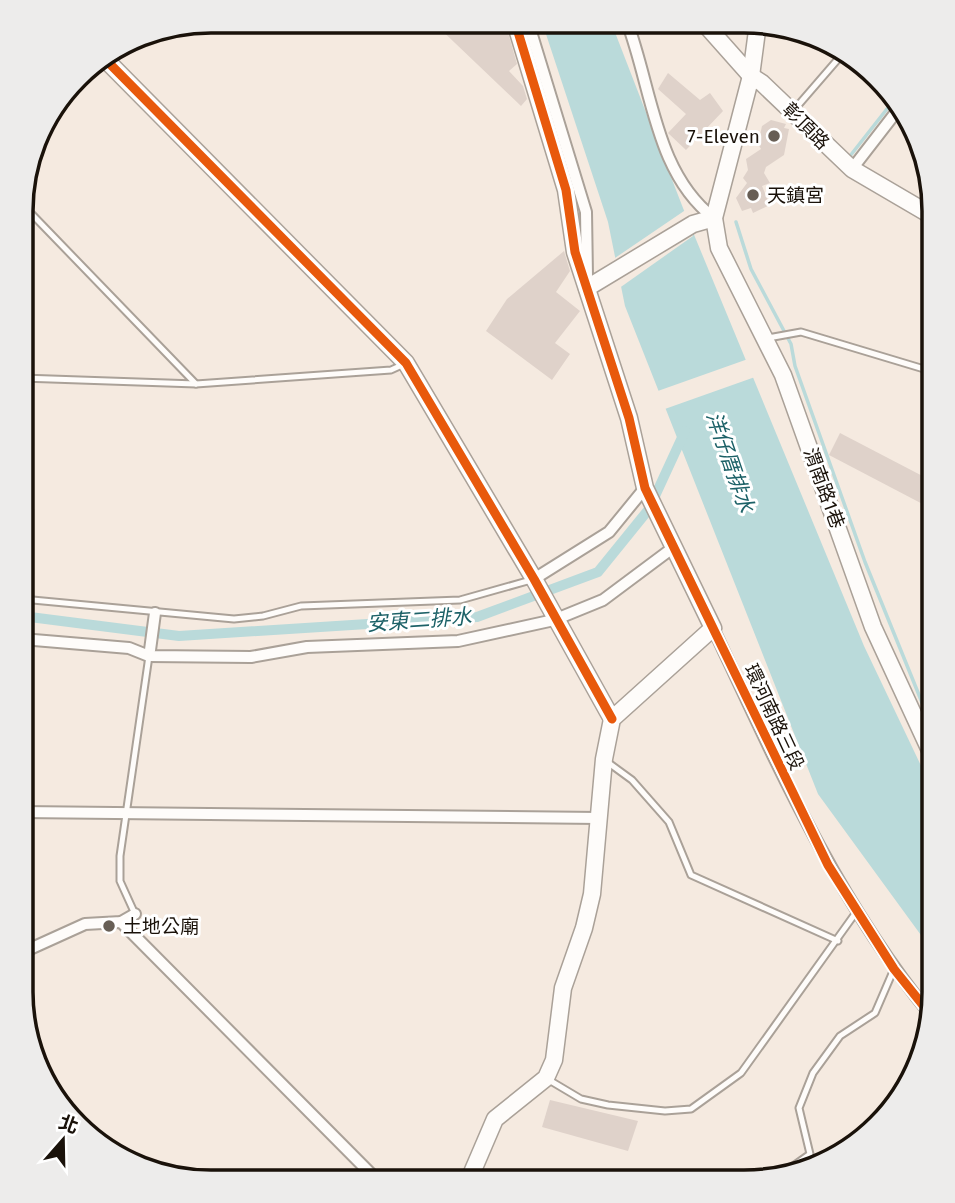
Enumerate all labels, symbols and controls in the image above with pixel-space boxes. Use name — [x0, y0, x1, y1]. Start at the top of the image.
street label: 彰頂路 — [778, 98, 834, 154]
place label: 7-Eleven — [687, 125, 760, 148]
marker: 7-Eleven — [766, 128, 782, 144]
place label: 天鎮宮 — [767, 184, 824, 207]
marker: 天鎮宮 — [745, 187, 761, 203]
water label: 洋仔厝排水 — [701, 408, 760, 517]
street label: 渭南路1巷 — [799, 444, 849, 532]
water label: 安東二排水 — [366, 603, 473, 637]
street label: 環河南路三段 — [739, 660, 809, 774]
place label: 土地公廟 — [123, 915, 199, 938]
marker: 土地公廟 — [101, 918, 117, 934]
north arrow — [28, 1105, 98, 1175]
text: 北 — [56, 1110, 82, 1139]

